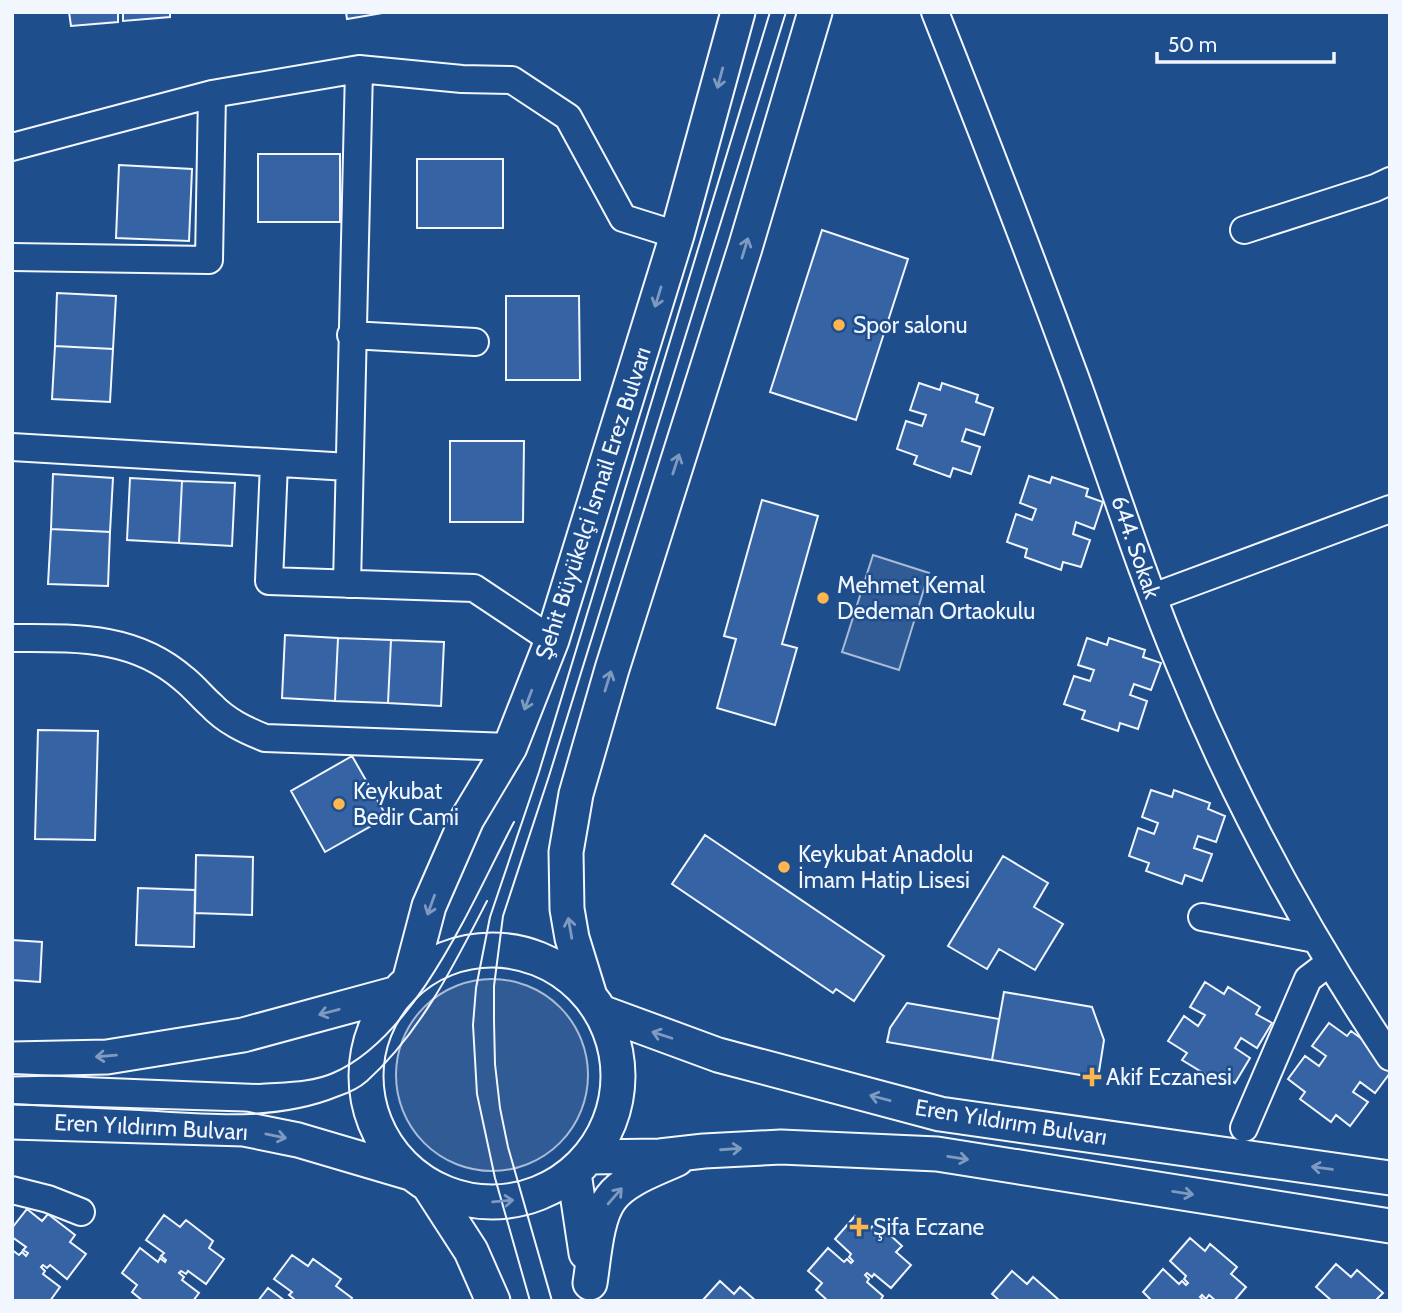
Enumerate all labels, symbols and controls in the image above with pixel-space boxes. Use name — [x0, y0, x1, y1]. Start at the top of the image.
scale bar — [1157, 21, 1334, 65]
text: 50 m — [1168, 32, 1217, 57]
one-way arrow — [712, 67, 725, 89]
one-way arrow — [739, 237, 752, 259]
one-way arrow — [650, 286, 663, 308]
place label: Spor salonu — [853, 311, 968, 339]
marker: Spor salonu — [831, 317, 847, 333]
street label: Şehit Büyükelçi İsmail Erez Bulvarı — [529, 343, 657, 663]
one-way arrow — [671, 454, 684, 476]
street label: 644. Sokak — [1105, 492, 1167, 603]
place label: Mehmet Kemal Dedeman Ortaokulu — [837, 571, 1035, 625]
marker: Mehmet Kemal Dedeman Ortaokulu — [815, 590, 831, 606]
one-way arrow — [602, 671, 615, 693]
one-way arrow — [521, 689, 534, 711]
place label: Keykubat Bedir Cami — [353, 777, 459, 831]
marker: Keykubat Bedir Cami — [331, 796, 347, 812]
place label: Keykubat Anadolu İmam Hatip Lisesi — [798, 840, 973, 894]
marker: Keykubat Anadolu İmam Hatip Lisesi — [776, 859, 792, 875]
one-way arrow — [424, 893, 436, 915]
one-way arrow — [563, 917, 576, 940]
one-way arrow — [318, 1006, 340, 1019]
one-way arrow — [651, 1028, 673, 1040]
one-way arrow — [95, 1050, 118, 1063]
place label: Akif Eczanesi — [1106, 1063, 1232, 1091]
marker: Akif Eczanesi — [1084, 1069, 1100, 1085]
one-way arrow — [869, 1091, 892, 1104]
street label: Eren Yıldırım Bulvarı — [913, 1093, 1109, 1151]
street label: Eren Yıldırım Bulvarı — [53, 1108, 249, 1146]
one-way arrow — [264, 1129, 287, 1143]
one-way arrow — [719, 1142, 742, 1155]
one-way arrow — [946, 1152, 969, 1165]
one-way arrow — [1311, 1161, 1334, 1174]
one-way arrow — [607, 1187, 623, 1205]
one-way arrow — [1171, 1187, 1193, 1200]
one-way arrow — [491, 1195, 514, 1208]
place label: Şifa Eczane — [873, 1213, 985, 1241]
marker: Şifa Eczane — [851, 1219, 867, 1235]

